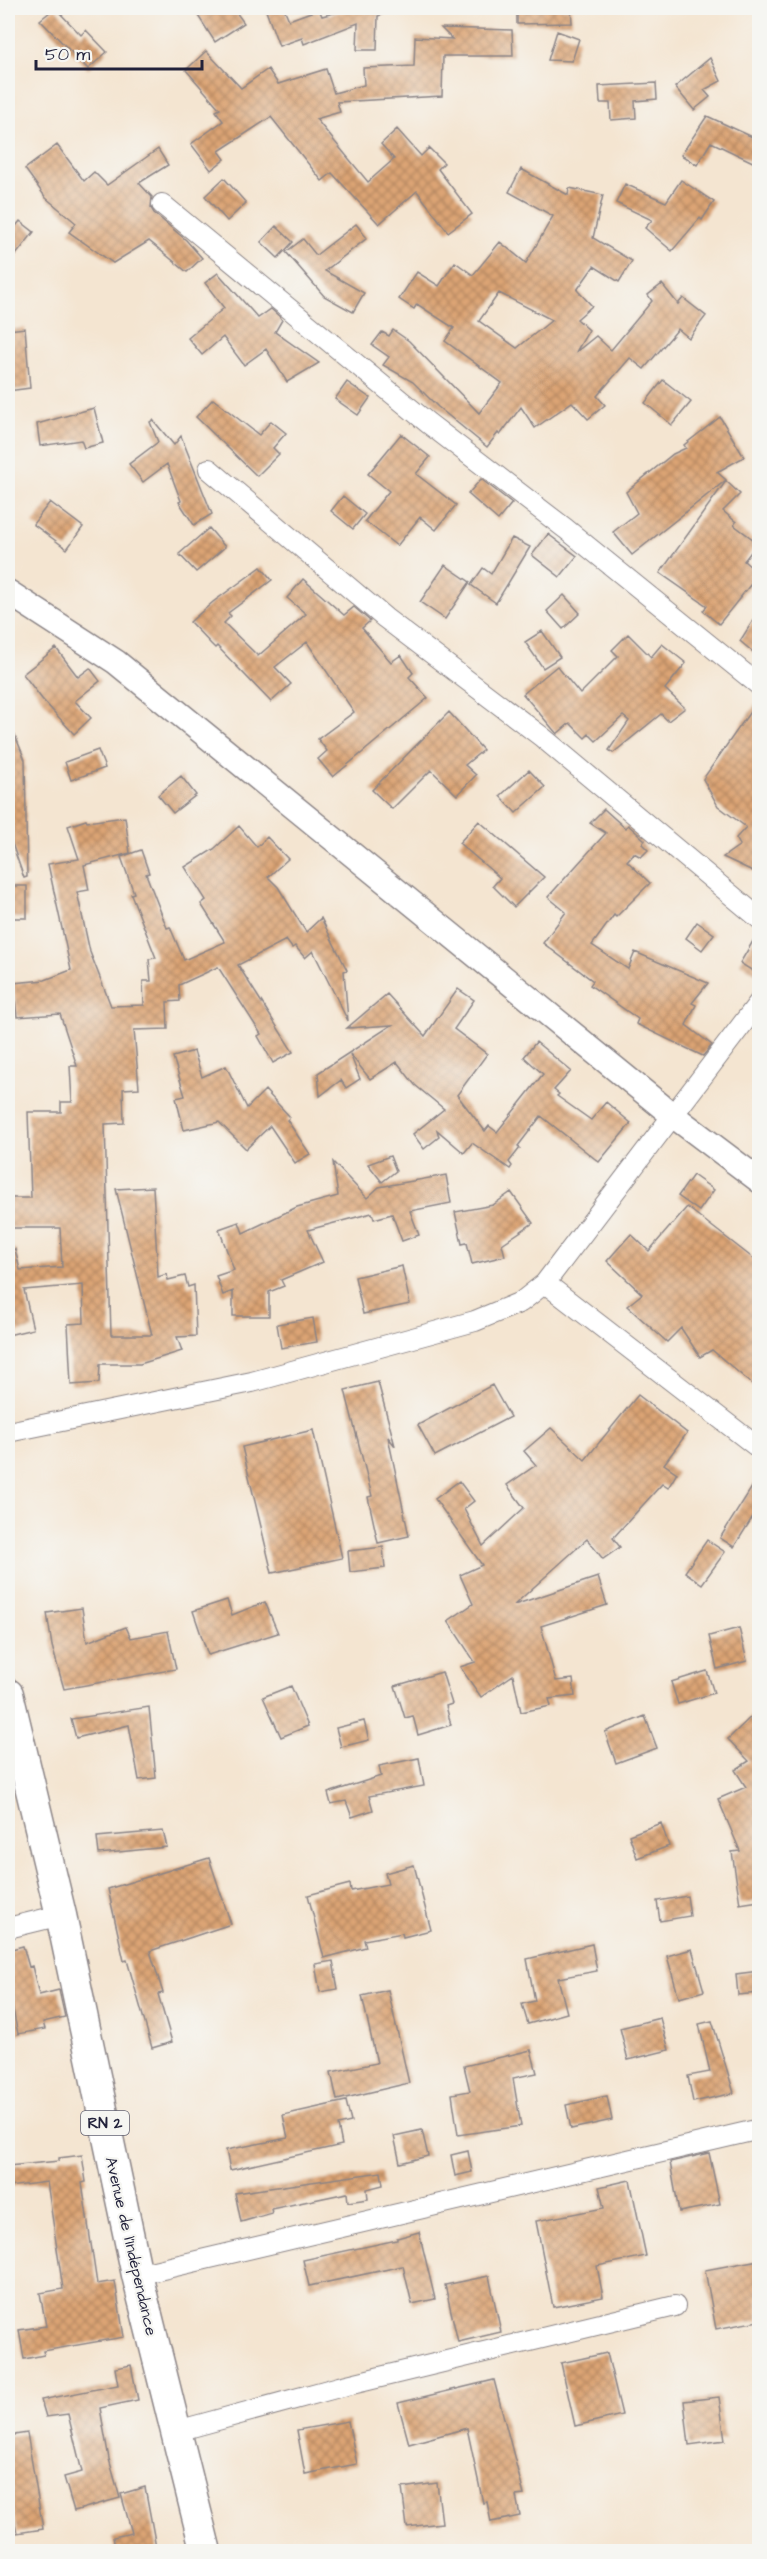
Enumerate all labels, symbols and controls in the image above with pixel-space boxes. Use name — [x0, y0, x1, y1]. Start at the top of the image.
scale bar — [36, 33, 202, 71]
text: 50 m — [45, 42, 90, 67]
road number: RN 2 — [81, 2111, 129, 2135]
street label: Avenue de l'Indépendance — [100, 2155, 162, 2338]

